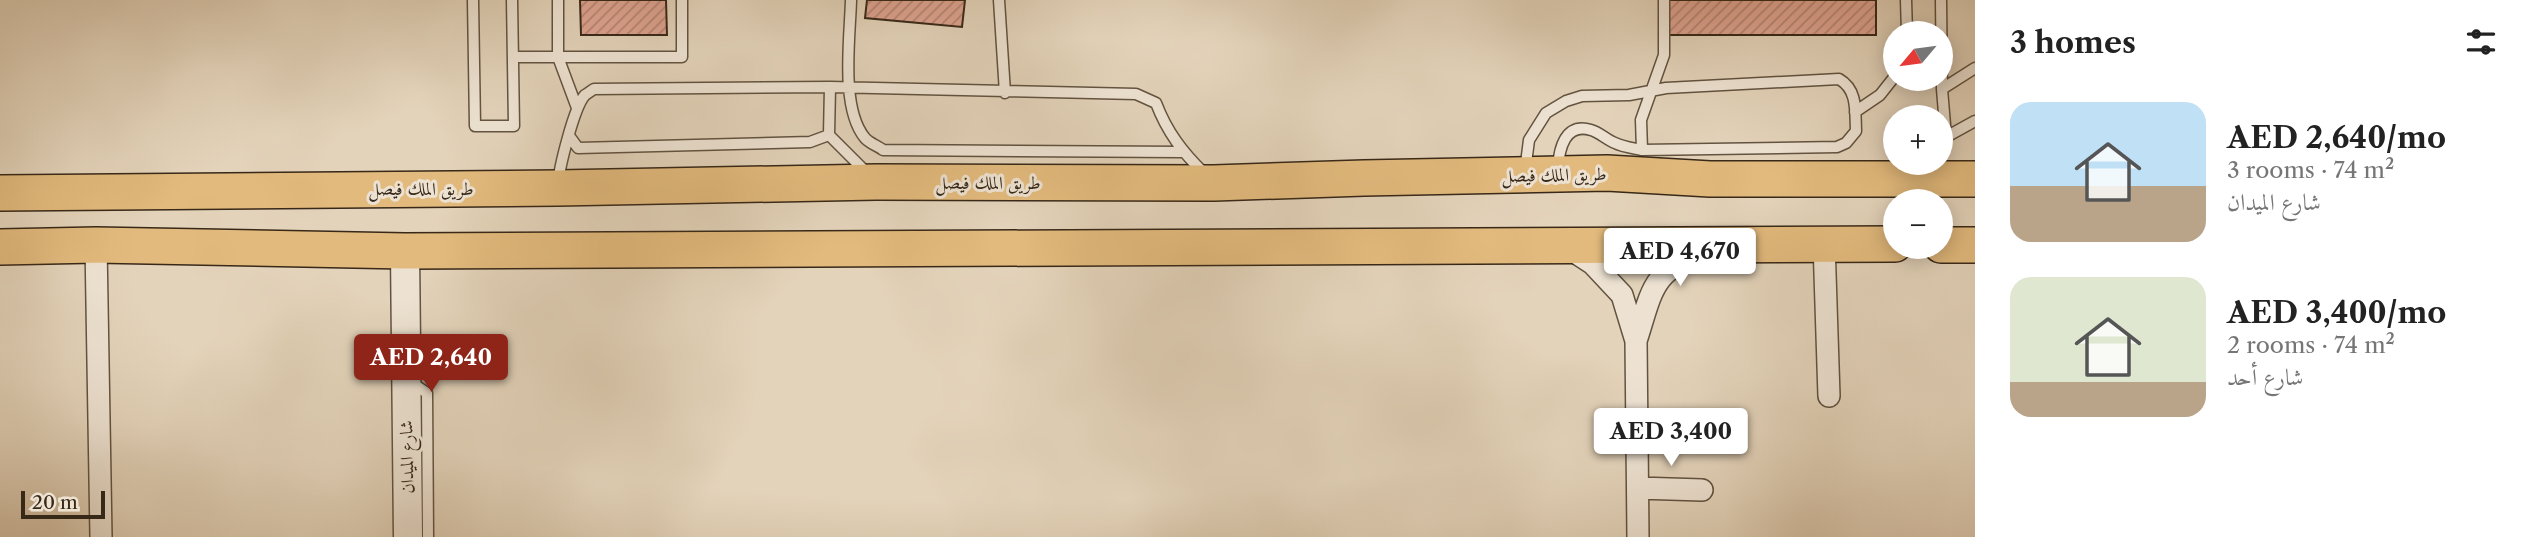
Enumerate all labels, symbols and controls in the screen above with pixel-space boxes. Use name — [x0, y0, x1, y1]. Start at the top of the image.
north arrow — [1883, 21, 1953, 91]
map controls — [1883, 21, 1953, 259]
icon: filters — [2462, 23, 2500, 61]
text: 3 homes — [2010, 24, 2136, 61]
button: + — [1883, 105, 1953, 175]
text: AED 2,640/mo — [2227, 119, 2446, 156]
icon: home — [2066, 130, 2150, 214]
text: 3 rooms · 74 m² — [2227, 156, 2394, 184]
street label: طريق الملك فيصل — [1501, 163, 1607, 189]
street label: طريق الملك فيصل — [935, 172, 1041, 196]
street label: طريق الملك فيصل — [368, 178, 474, 202]
text: شارع الميدان — [2227, 188, 2321, 216]
button: − — [1883, 189, 1953, 259]
pin: AED 4,670 — [1600, 229, 1760, 288]
text: AED 4,670 — [1620, 237, 1740, 265]
text: AED 3,400/mo — [2227, 294, 2446, 331]
icon: home — [2066, 305, 2150, 389]
text: 2 rooms · 74 m² — [2227, 331, 2395, 359]
pin: AED 2,640 — [351, 334, 511, 394]
text: AED 2,640 — [370, 343, 492, 371]
text: شارع أحد — [2227, 363, 2303, 391]
pin: AED 3,400 — [1591, 408, 1751, 468]
text: AED 3,400 — [1610, 417, 1732, 445]
street label: شارع الميدان — [395, 420, 423, 494]
scale bar — [21, 488, 105, 520]
text: 20 m — [32, 491, 78, 514]

